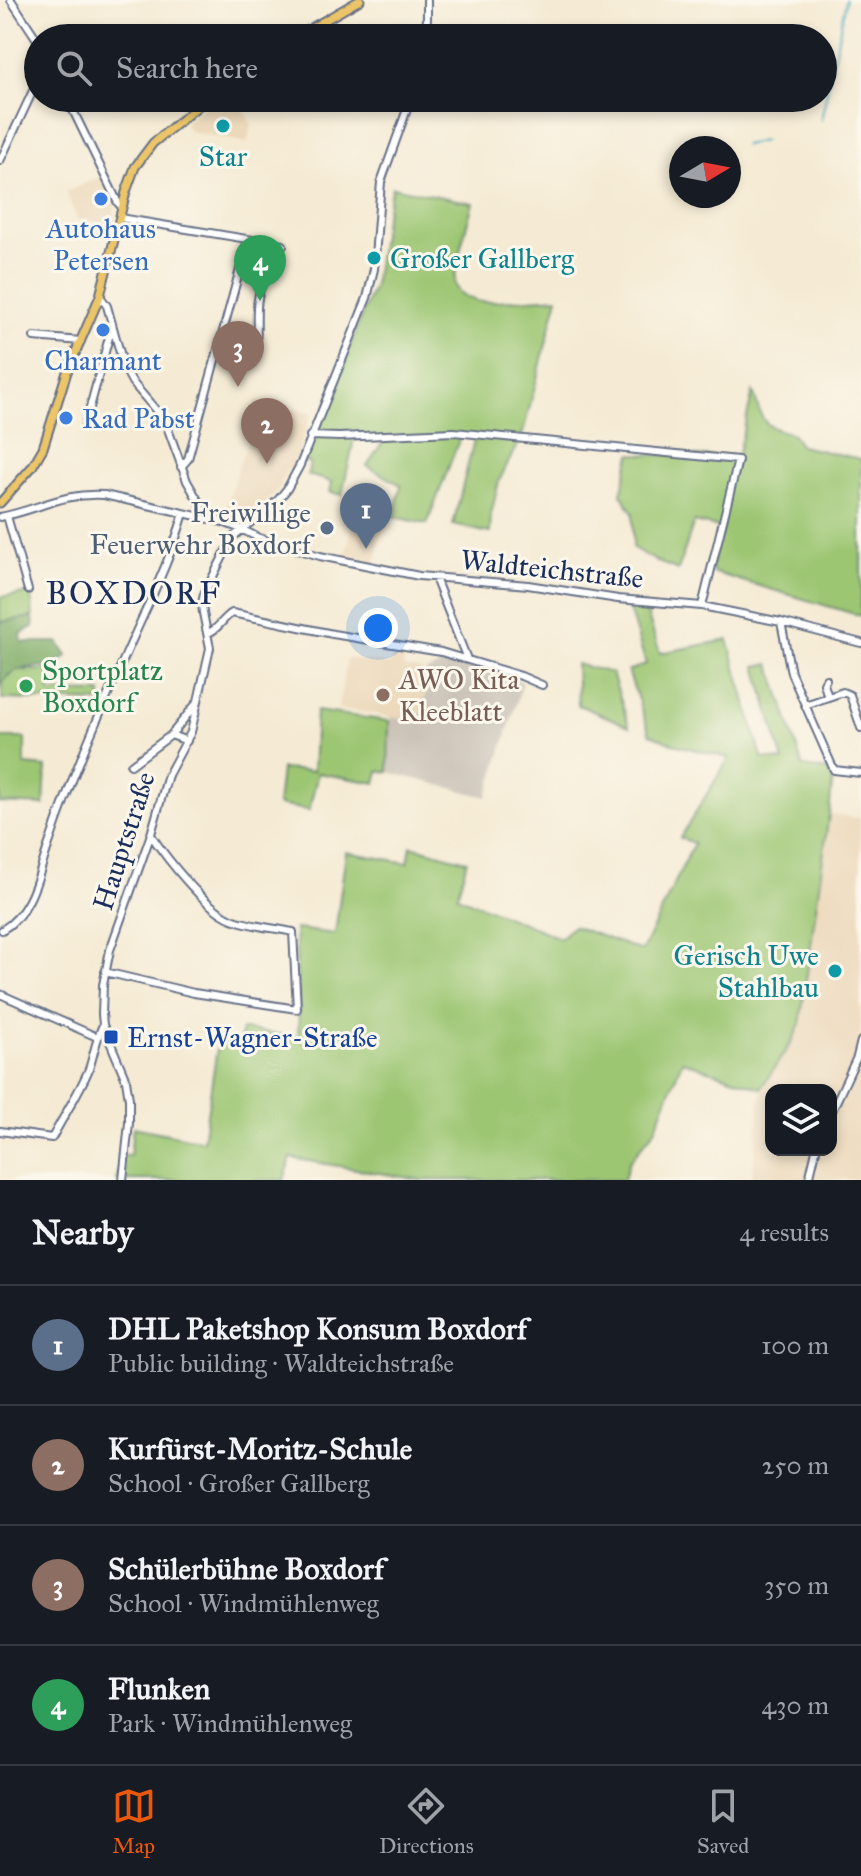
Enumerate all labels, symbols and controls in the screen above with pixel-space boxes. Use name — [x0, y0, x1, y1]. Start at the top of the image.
search box — [24, 24, 837, 112]
icon: search — [52, 46, 96, 90]
text: Search here — [116, 50, 258, 86]
marker: Star — [214, 117, 232, 135]
north arrow — [669, 136, 741, 208]
place label: Star — [199, 139, 248, 174]
marker: Autohaus Petersen — [92, 190, 110, 208]
place label: Autohaus Petersen — [45, 211, 156, 278]
pin: 4 — [234, 235, 286, 301]
place label: Großer Gallberg — [390, 241, 575, 276]
marker: Großer Gallberg — [365, 249, 383, 267]
marker: Charmant — [94, 321, 112, 339]
pin: 3 — [212, 321, 264, 387]
place label: Charmant — [44, 343, 162, 378]
pin: 2 — [241, 398, 293, 464]
place label: Rad Pabst — [82, 401, 195, 436]
marker: Rad Pabst — [57, 409, 75, 427]
pin: 1 — [340, 483, 392, 549]
place label: Freiwillige Feuerwehr Boxdorf — [90, 495, 316, 562]
marker: Freiwillige Feuerwehr Boxdorf — [318, 519, 336, 537]
street label: Waldteichstraße — [459, 542, 645, 596]
district label: BOXDORF — [46, 574, 222, 613]
your location — [358, 608, 398, 648]
place label: Sportplatz Boxdorf — [42, 653, 163, 720]
place label: AWO Kita Kleeblatt — [398, 662, 520, 729]
marker: Sportplatz Boxdorf — [17, 677, 35, 695]
marker: AWO Kita Kleeblatt — [374, 686, 392, 704]
street label: Hauptstraße — [85, 767, 163, 915]
place label: Gerisch Uwe Stahlbau — [674, 938, 819, 1005]
marker: Gerisch Uwe Stahlbau — [826, 962, 844, 980]
place label: Ernst-Wagner-Straße — [127, 1020, 378, 1055]
marker: Ernst-Wagner-Straße — [102, 1028, 120, 1046]
map controls — [765, 1084, 837, 1156]
button: layers — [765, 1084, 837, 1156]
text: Nearby — [32, 1212, 134, 1253]
text: 4 results — [740, 1216, 829, 1248]
text: DHL Paketshop Konsum Boxdorf — [108, 1311, 527, 1347]
text: 1 — [53, 1329, 63, 1361]
text: 100 m — [761, 1329, 829, 1361]
text: Public building · Waldteichstraße — [108, 1347, 454, 1379]
text: Kurfürst-Moritz-Schule — [108, 1431, 412, 1467]
text: 2 — [52, 1449, 64, 1481]
text: 250 m — [762, 1449, 829, 1481]
text: School · Großer Gallberg — [108, 1467, 370, 1499]
text: Schülerbühne Boxdorf — [108, 1551, 384, 1587]
text: 3 — [53, 1569, 63, 1601]
text: 350 m — [764, 1569, 829, 1601]
text: School · Windmühlenweg — [108, 1587, 379, 1619]
text: Flunken — [108, 1671, 210, 1707]
text: 4 — [51, 1689, 65, 1721]
text: 430 m — [762, 1689, 829, 1721]
text: Park · Windmühlenweg — [108, 1707, 352, 1739]
tab: Map — [112, 1784, 156, 1859]
tab: Directions — [379, 1784, 474, 1859]
tab: Saved — [697, 1784, 749, 1859]

